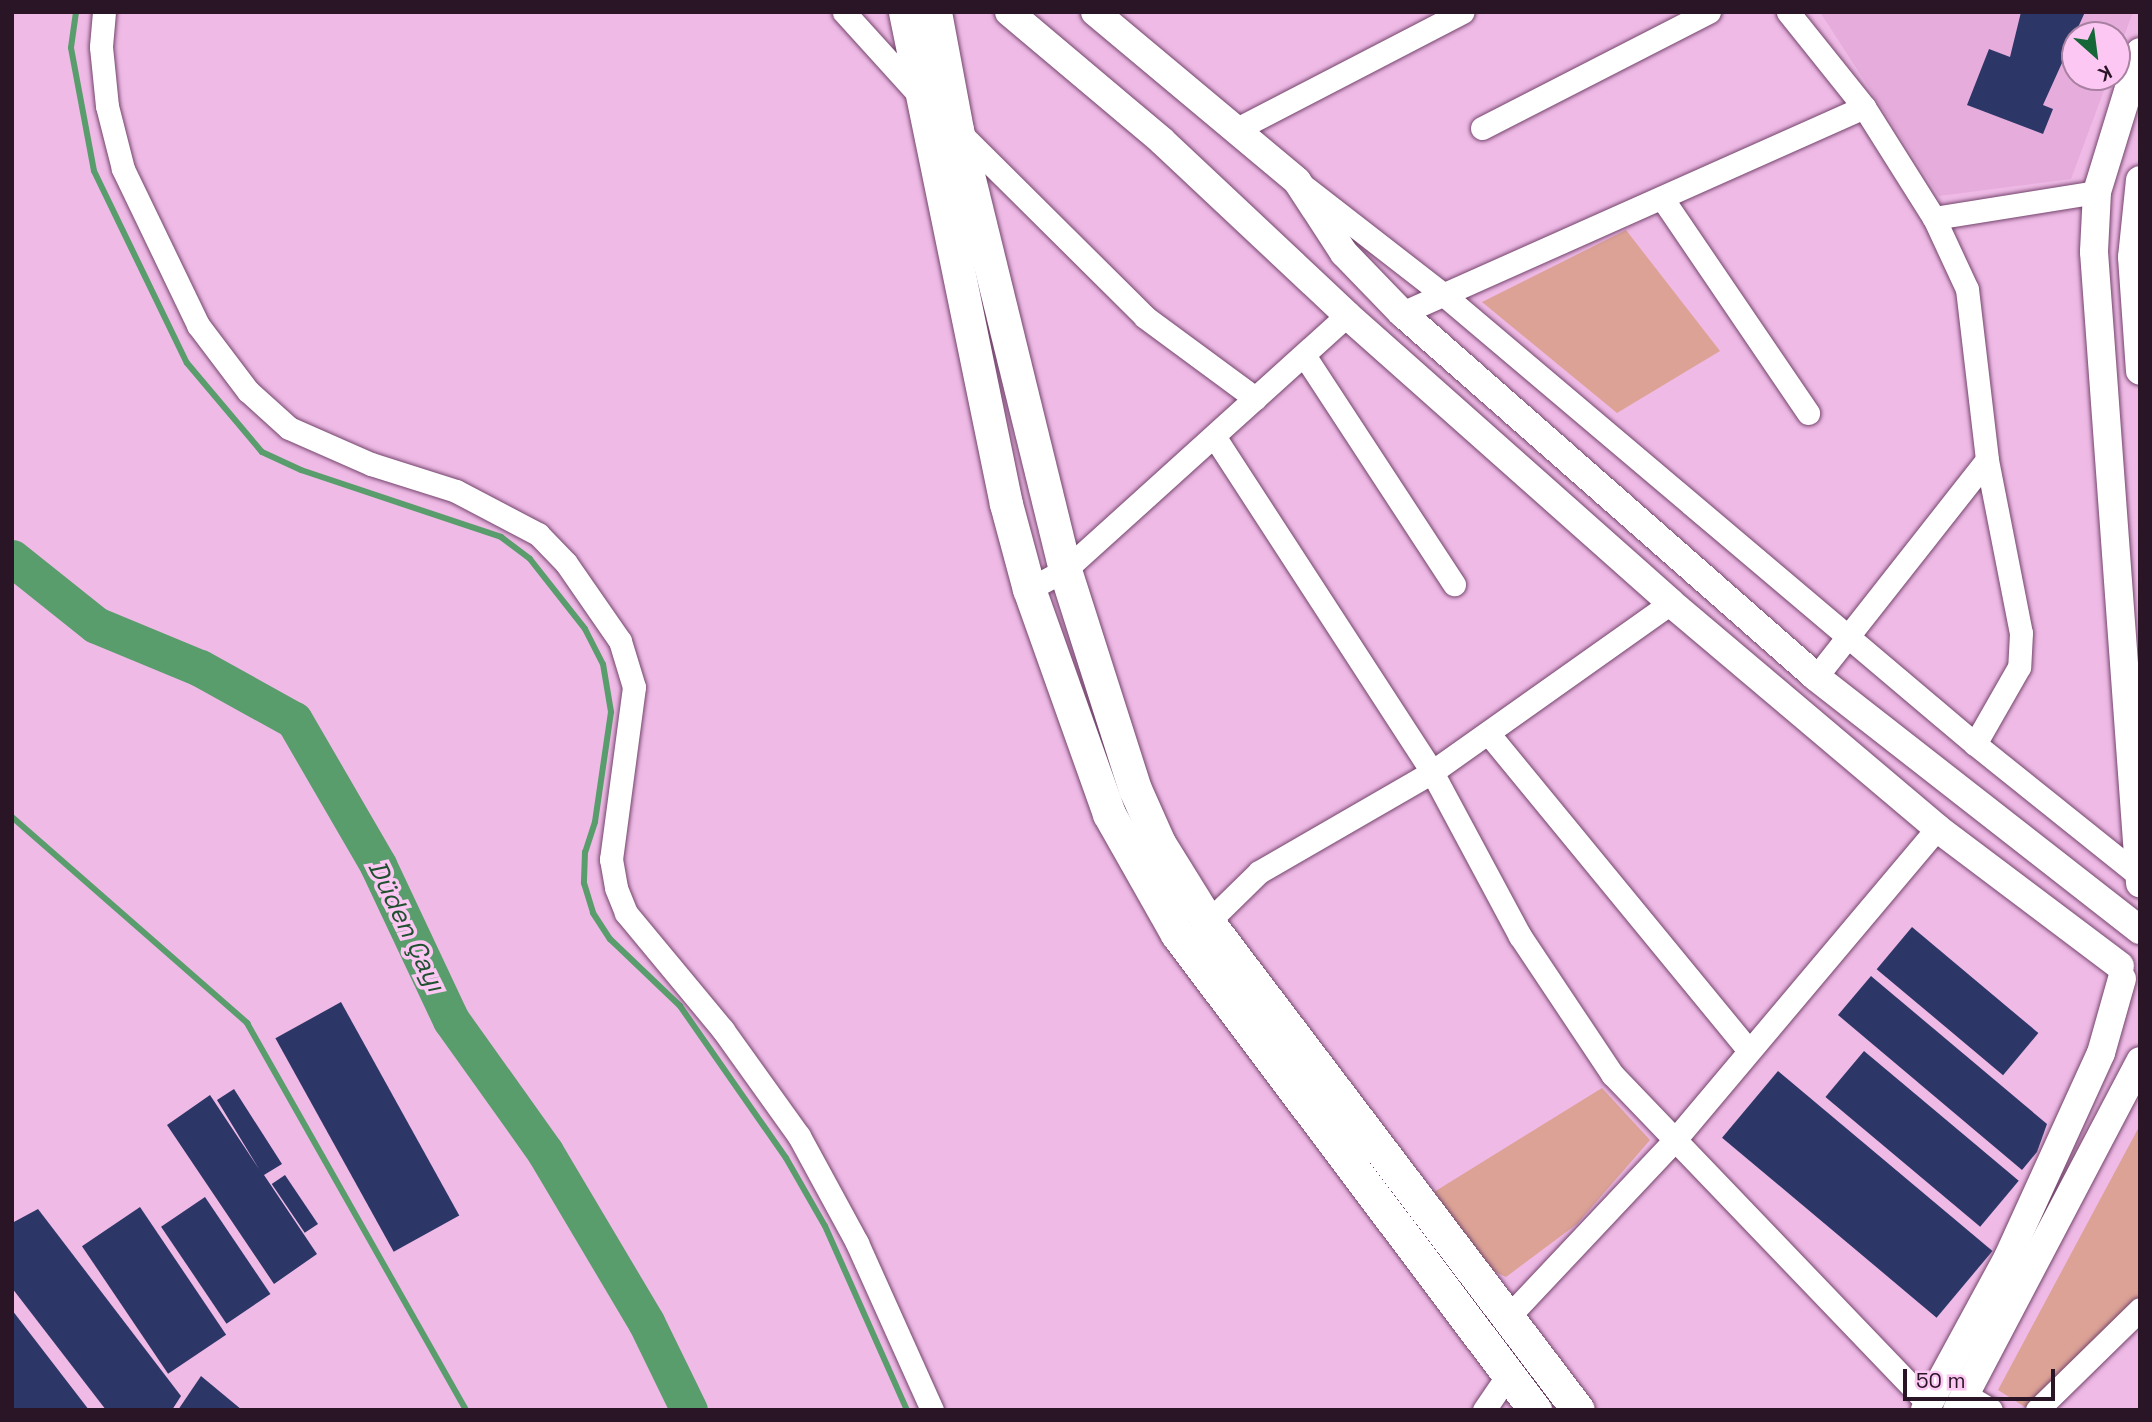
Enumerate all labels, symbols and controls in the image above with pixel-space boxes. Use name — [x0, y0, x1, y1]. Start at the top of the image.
north arrow — [2061, 21, 2131, 91]
text: K — [2094, 59, 2116, 87]
water label: Düden Çayı — [361, 856, 451, 996]
scale bar — [1907, 1356, 2059, 1400]
text: 50 m — [1916, 1367, 1966, 1394]

